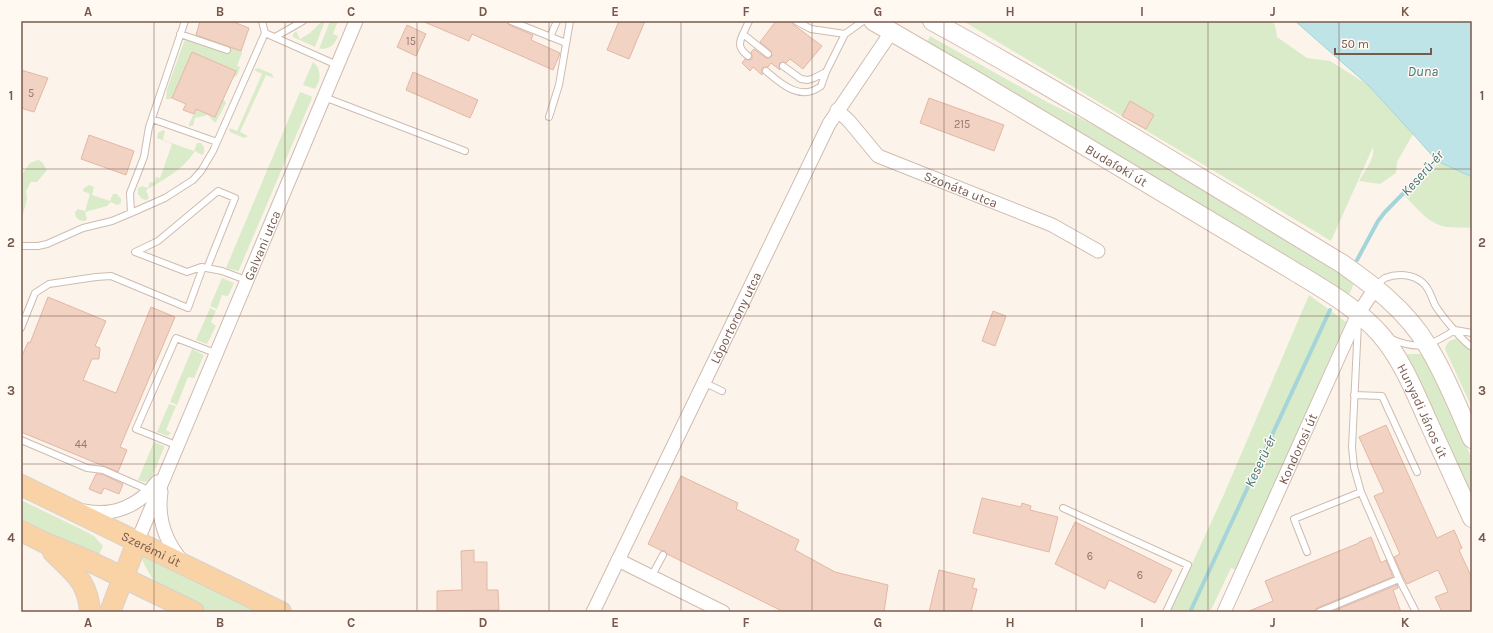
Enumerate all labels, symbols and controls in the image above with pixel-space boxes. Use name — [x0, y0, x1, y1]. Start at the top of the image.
text: A — [84, 4, 92, 19]
text: B — [216, 4, 224, 19]
text: C — [347, 4, 355, 19]
text: D — [479, 4, 488, 19]
text: E — [611, 4, 619, 19]
text: F — [742, 4, 750, 19]
text: G — [874, 4, 882, 19]
text: H — [1005, 4, 1015, 19]
text: I — [1140, 4, 1144, 19]
text: J — [1270, 4, 1276, 19]
text: K — [1401, 4, 1410, 19]
scale bar — [1335, 30, 1431, 56]
house number: 15 — [406, 35, 416, 48]
text: 50 m — [1341, 37, 1369, 51]
water label: Duna — [1408, 63, 1438, 80]
house number: 5 — [28, 87, 34, 100]
text: 1 — [9, 88, 13, 103]
text: 1 — [1480, 88, 1484, 103]
house number: 215 — [954, 118, 970, 131]
street label: Budafoki út — [1083, 141, 1150, 190]
water label: Keserű-ér — [1398, 146, 1448, 200]
street label: Szonáta utca — [922, 168, 1000, 211]
street label: Galvani utca — [241, 208, 284, 283]
text: 2 — [7, 235, 15, 250]
text: 2 — [1478, 235, 1486, 250]
street label: Lőportorony utca — [707, 270, 764, 366]
street label: Hunyadi János út — [1394, 361, 1451, 461]
text: 3 — [7, 383, 15, 398]
text: 3 — [1478, 383, 1486, 398]
street label: Kondorosi út — [1275, 411, 1320, 487]
water label: Keserű-ér — [1241, 431, 1280, 490]
house number: 44 — [75, 438, 87, 451]
street label: Szerémi út — [119, 528, 183, 570]
text: 4 — [7, 530, 15, 545]
text: 4 — [1478, 530, 1486, 545]
house number: 6 — [1087, 550, 1093, 563]
house number: 6 — [1137, 569, 1143, 582]
text: A — [84, 615, 92, 630]
text: B — [216, 615, 224, 630]
text: C — [347, 615, 355, 630]
text: D — [479, 615, 488, 630]
text: E — [611, 615, 619, 630]
text: F — [742, 615, 750, 630]
text: G — [874, 615, 882, 630]
text: H — [1005, 615, 1015, 630]
text: I — [1140, 615, 1144, 630]
text: J — [1270, 615, 1276, 630]
text: K — [1401, 615, 1410, 630]

